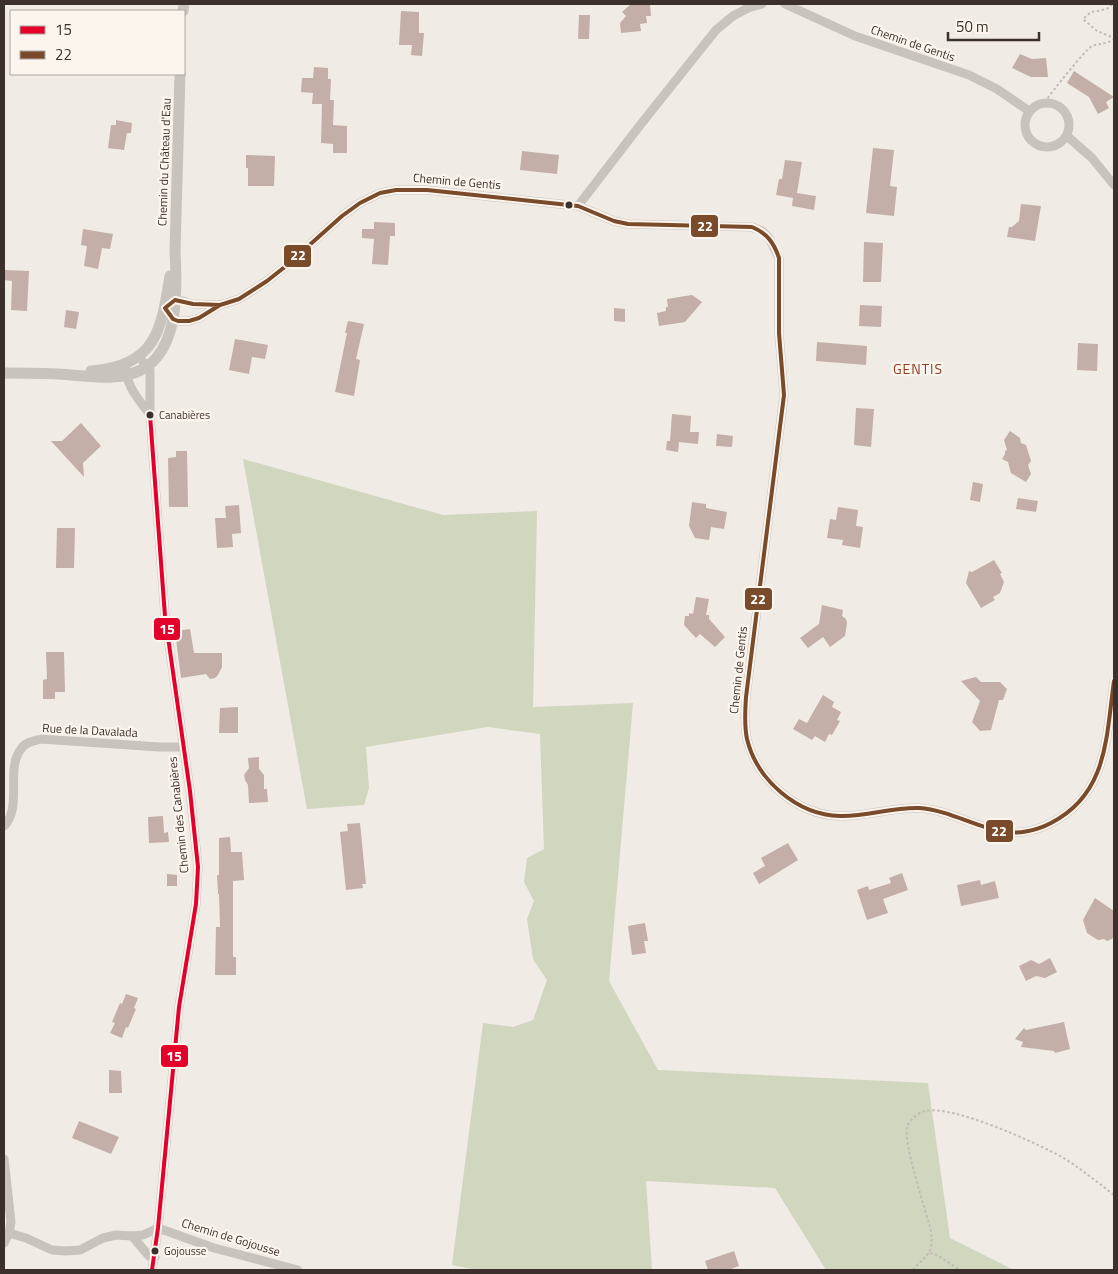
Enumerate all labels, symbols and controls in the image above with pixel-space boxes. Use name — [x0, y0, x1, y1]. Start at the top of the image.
legend — [10, 10, 185, 75]
scale bar — [948, 10, 1039, 42]
text: 50 m — [956, 15, 989, 38]
text: 15 — [55, 18, 72, 41]
street label: Chemin de Gentis — [868, 20, 958, 66]
text: 22 — [55, 43, 72, 66]
street label: Chemin du Château d'Eau — [152, 98, 176, 226]
street label: Chemin de Gentis — [412, 168, 502, 194]
unlabelled marker — [564, 200, 574, 210]
line badge: 22 — [690, 214, 719, 238]
text: 22 — [697, 215, 713, 236]
line badge: 22 — [283, 244, 312, 268]
text: 22 — [290, 244, 306, 265]
district label: GENTIS — [893, 358, 943, 379]
place label: Canabières — [159, 407, 210, 423]
marker: Canabières — [145, 410, 155, 420]
line badge: 22 — [744, 587, 773, 611]
text: 22 — [750, 588, 766, 609]
line badge: 15 — [153, 617, 181, 641]
text: 15 — [159, 618, 175, 639]
street label: Chemin de Gentis — [724, 625, 752, 715]
street label: Rue de la Davalada — [42, 718, 138, 742]
street label: Chemin des Canabières — [162, 755, 194, 874]
line badge: 22 — [985, 819, 1014, 843]
text: 22 — [991, 820, 1007, 841]
line badge: 15 — [160, 1044, 189, 1068]
text: 15 — [166, 1045, 182, 1066]
street label: Chemin de Gojousse — [180, 1215, 282, 1259]
place label: Gojousse — [164, 1244, 206, 1258]
marker: Gojousse — [150, 1246, 160, 1256]

